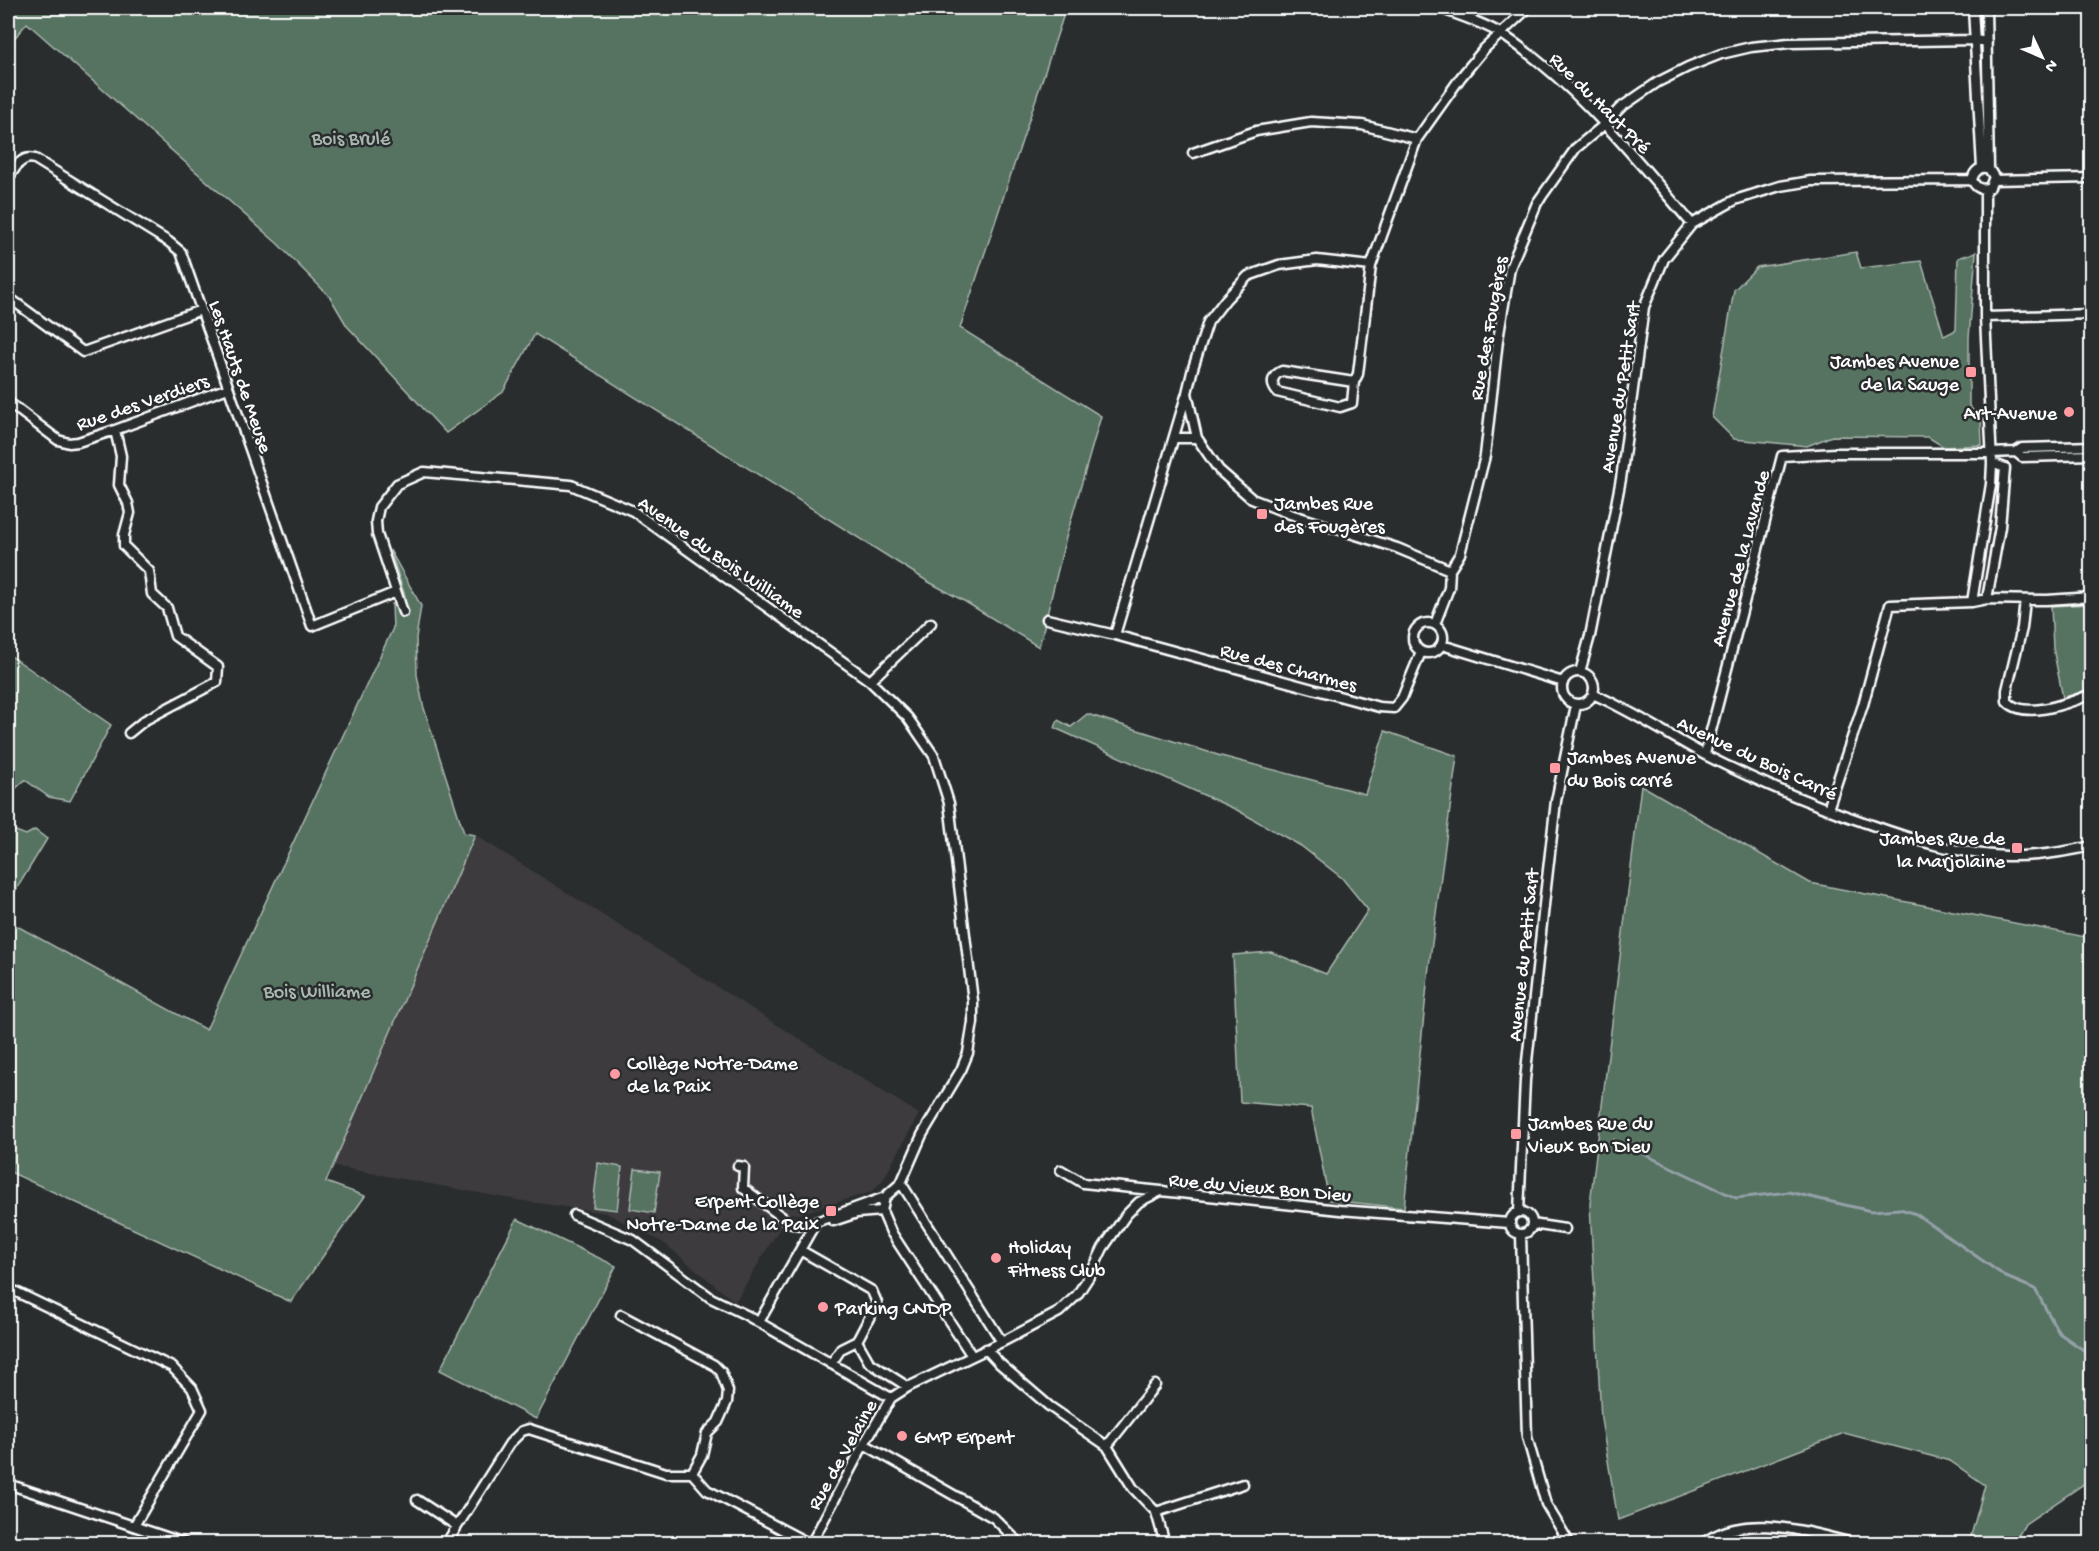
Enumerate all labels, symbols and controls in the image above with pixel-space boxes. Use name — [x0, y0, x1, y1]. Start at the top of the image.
north arrow — [2012, 27, 2072, 87]
street label: Rue du Haut Pré — [1543, 49, 1655, 160]
text: N — [2039, 55, 2061, 76]
park label: Bois Brulé — [311, 129, 391, 152]
street label: Rue des Fougères — [1466, 254, 1515, 402]
street label: Les Hauts de Meuse — [202, 298, 276, 457]
street label: Avenue du Petit Sart — [1598, 298, 1648, 475]
place label: Jambes Avenue de la Sauge — [1830, 352, 1960, 398]
marker: Jambes Avenue de la Sauge — [1964, 365, 1978, 379]
street label: Rue des Verdiers — [74, 371, 213, 438]
place label: Art-Avenue — [1964, 404, 2058, 427]
marker: Art-Avenue — [2062, 405, 2076, 419]
street label: Avenue de la Lavande — [1708, 467, 1777, 650]
street label: Avenue du Bois Williame — [632, 493, 808, 625]
place label: Jambes Rue des Fougères — [1274, 494, 1385, 540]
marker: Jambes Rue des Fougères — [1255, 507, 1269, 521]
street label: Rue des Charmes — [1217, 640, 1360, 699]
street label: Avenue du Bois Carré — [1673, 713, 1841, 808]
place label: Jambes Avenue du Bois carré — [1567, 748, 1697, 794]
marker: Jambes Avenue du Bois carré — [1548, 761, 1562, 775]
place label: Jambes Rue de la Marjolaine — [1879, 829, 2006, 875]
marker: Jambes Rue de la Marjolaine — [2010, 841, 2024, 855]
street label: Avenue du Petit Sart — [1505, 866, 1546, 1043]
park label: Bois Williame — [262, 982, 371, 1005]
place label: Collège Notre-Dame de la Paix — [627, 1054, 798, 1100]
marker: Collège Notre-Dame de la Paix — [608, 1067, 622, 1081]
place label: Jambes Rue du Vieux Bon Dieu — [1527, 1114, 1654, 1160]
marker: Jambes Rue du Vieux Bon Dieu — [1509, 1127, 1523, 1141]
street label: Rue du Vieux Bon Dieu — [1167, 1170, 1353, 1209]
place label: Erpent Collège Notre-Dame de la Paix — [626, 1192, 820, 1238]
marker: Erpent Collège Notre-Dame de la Paix — [824, 1204, 838, 1218]
place label: Holiday Fitness Club — [1007, 1238, 1106, 1284]
marker: Holiday Fitness Club — [989, 1251, 1003, 1265]
place label: Parking CNDP — [834, 1299, 952, 1322]
marker: Parking CNDP — [816, 1300, 830, 1314]
street label: Rue de Velaine — [804, 1396, 884, 1515]
place label: GMP Erpent — [914, 1428, 1015, 1451]
marker: GMP Erpent — [895, 1429, 909, 1443]

